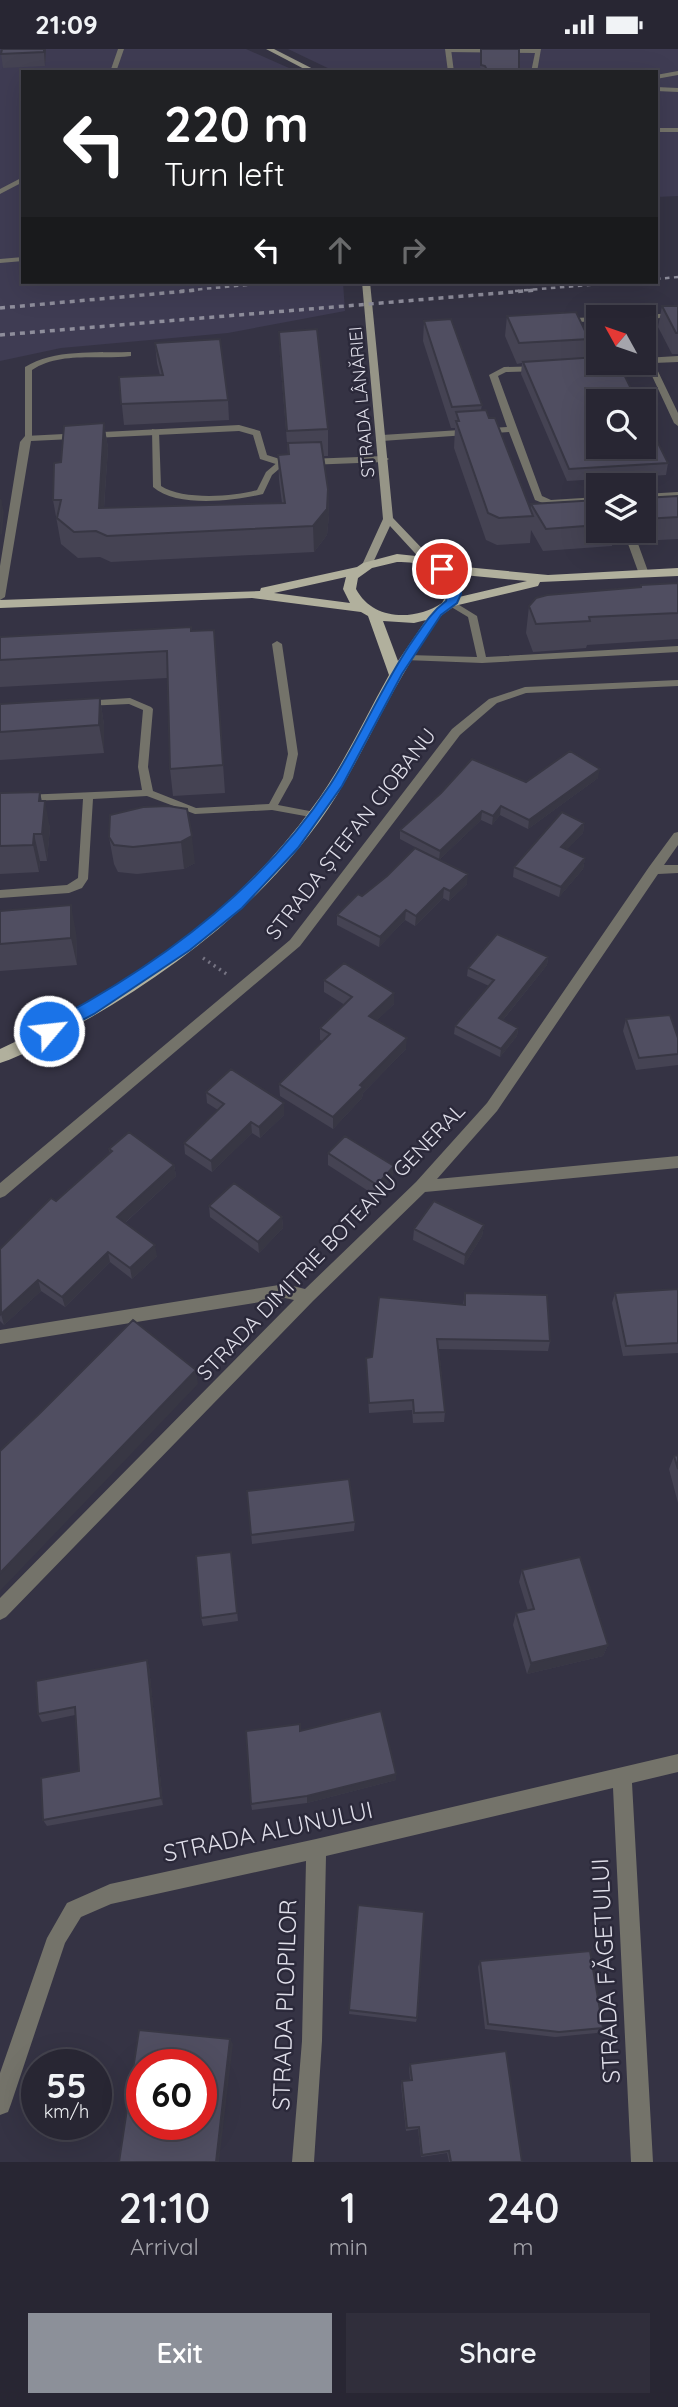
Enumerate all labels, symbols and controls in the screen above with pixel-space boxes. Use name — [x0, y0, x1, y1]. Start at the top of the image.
text: 21:09 — [35, 8, 98, 41]
text: 220 m — [164, 93, 309, 154]
icon: left — [49, 98, 140, 189]
text: Turn left — [164, 154, 285, 194]
icon: left — [248, 231, 286, 269]
icon: ahead — [321, 231, 359, 269]
icon: right — [394, 231, 432, 269]
north arrow — [586, 305, 656, 375]
map controls — [586, 305, 656, 543]
street label: STRADA LÂNĂRIEI — [343, 326, 380, 478]
button: search — [586, 389, 656, 459]
button: layers — [586, 473, 656, 543]
pin — [412, 539, 472, 599]
icon: arrive — [423, 550, 461, 588]
street label: STRADA ȘTEFAN CIOBANU — [260, 722, 441, 944]
position arrow — [12, 994, 86, 1068]
street label: STRADA DIMITRIE BOTEANU GENERAL — [191, 1097, 470, 1385]
street label: STRADA ALUNULUI — [160, 1794, 375, 1868]
street label: STRADA FĂGETULUI — [584, 1858, 626, 2084]
street label: STRADA PLOPILOR — [265, 1899, 303, 2111]
speed limit sign: 60 — [126, 2049, 217, 2140]
text: 55 — [46, 2063, 87, 2107]
text: km/h — [44, 2100, 89, 2123]
text: 21:10 — [119, 2181, 210, 2234]
text: 1 — [340, 2181, 356, 2234]
text: 240 — [487, 2181, 559, 2234]
text: Arrival — [130, 2232, 199, 2261]
text: min — [329, 2232, 368, 2261]
text: m — [512, 2232, 533, 2261]
button: Exit — [28, 2313, 332, 2393]
button: Share — [346, 2313, 650, 2393]

